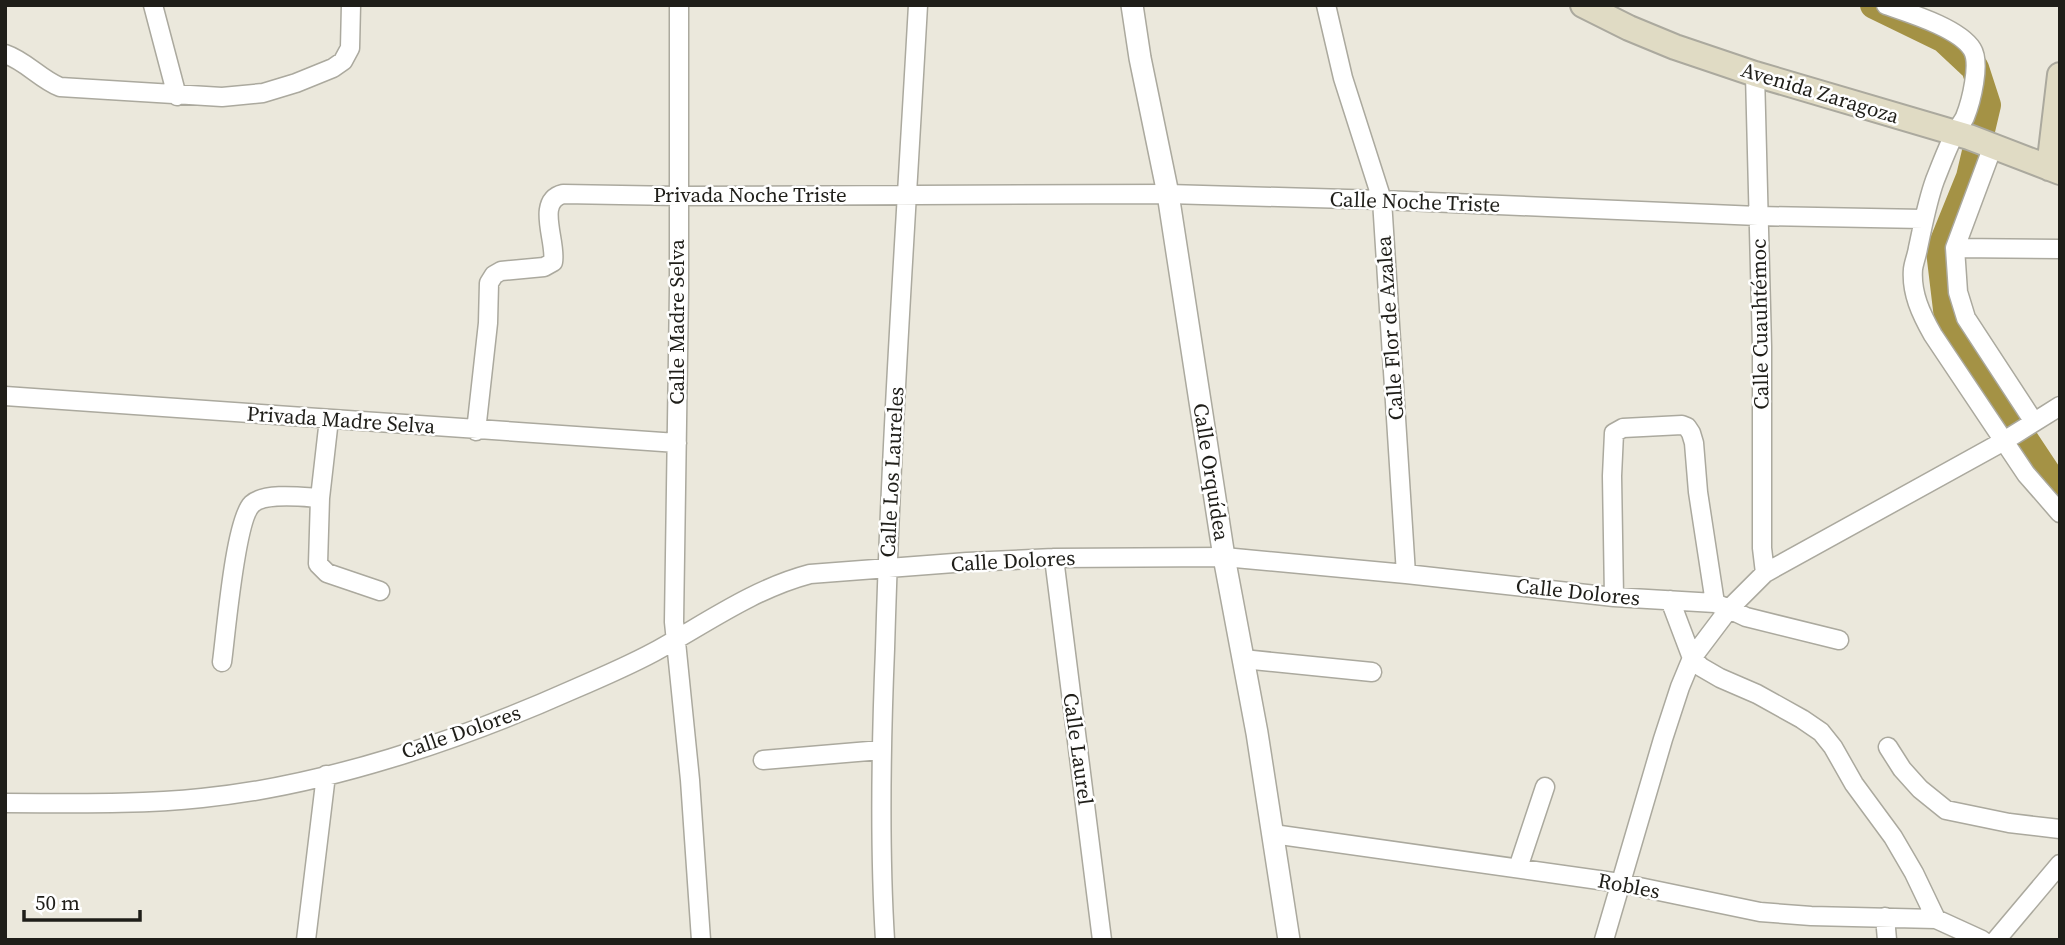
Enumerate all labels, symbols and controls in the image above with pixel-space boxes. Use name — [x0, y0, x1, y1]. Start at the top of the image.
street label: Avenida Zaragoza — [1738, 55, 1903, 130]
street label: Privada Noche Triste — [653, 180, 847, 209]
street label: Calle Noche Triste — [1329, 184, 1501, 219]
street label: Calle Flor de Azalea — [1369, 234, 1410, 421]
street label: Calle Cuauhtémoc — [1744, 238, 1775, 410]
street label: Calle Madre Selva — [662, 239, 691, 405]
street label: Calle Los Laureles — [873, 386, 910, 558]
street label: Privada Madre Selva — [246, 398, 437, 441]
street label: Calle Orquídea — [1186, 401, 1237, 543]
street label: Calle Dolores — [950, 543, 1076, 578]
street label: Calle Dolores — [1515, 571, 1642, 612]
street label: Calle Laurel — [1056, 691, 1101, 807]
street label: Calle Dolores — [397, 698, 524, 766]
street label: Robles — [1596, 865, 1663, 906]
scale bar — [24, 878, 140, 922]
text: 50 m — [35, 888, 80, 917]

